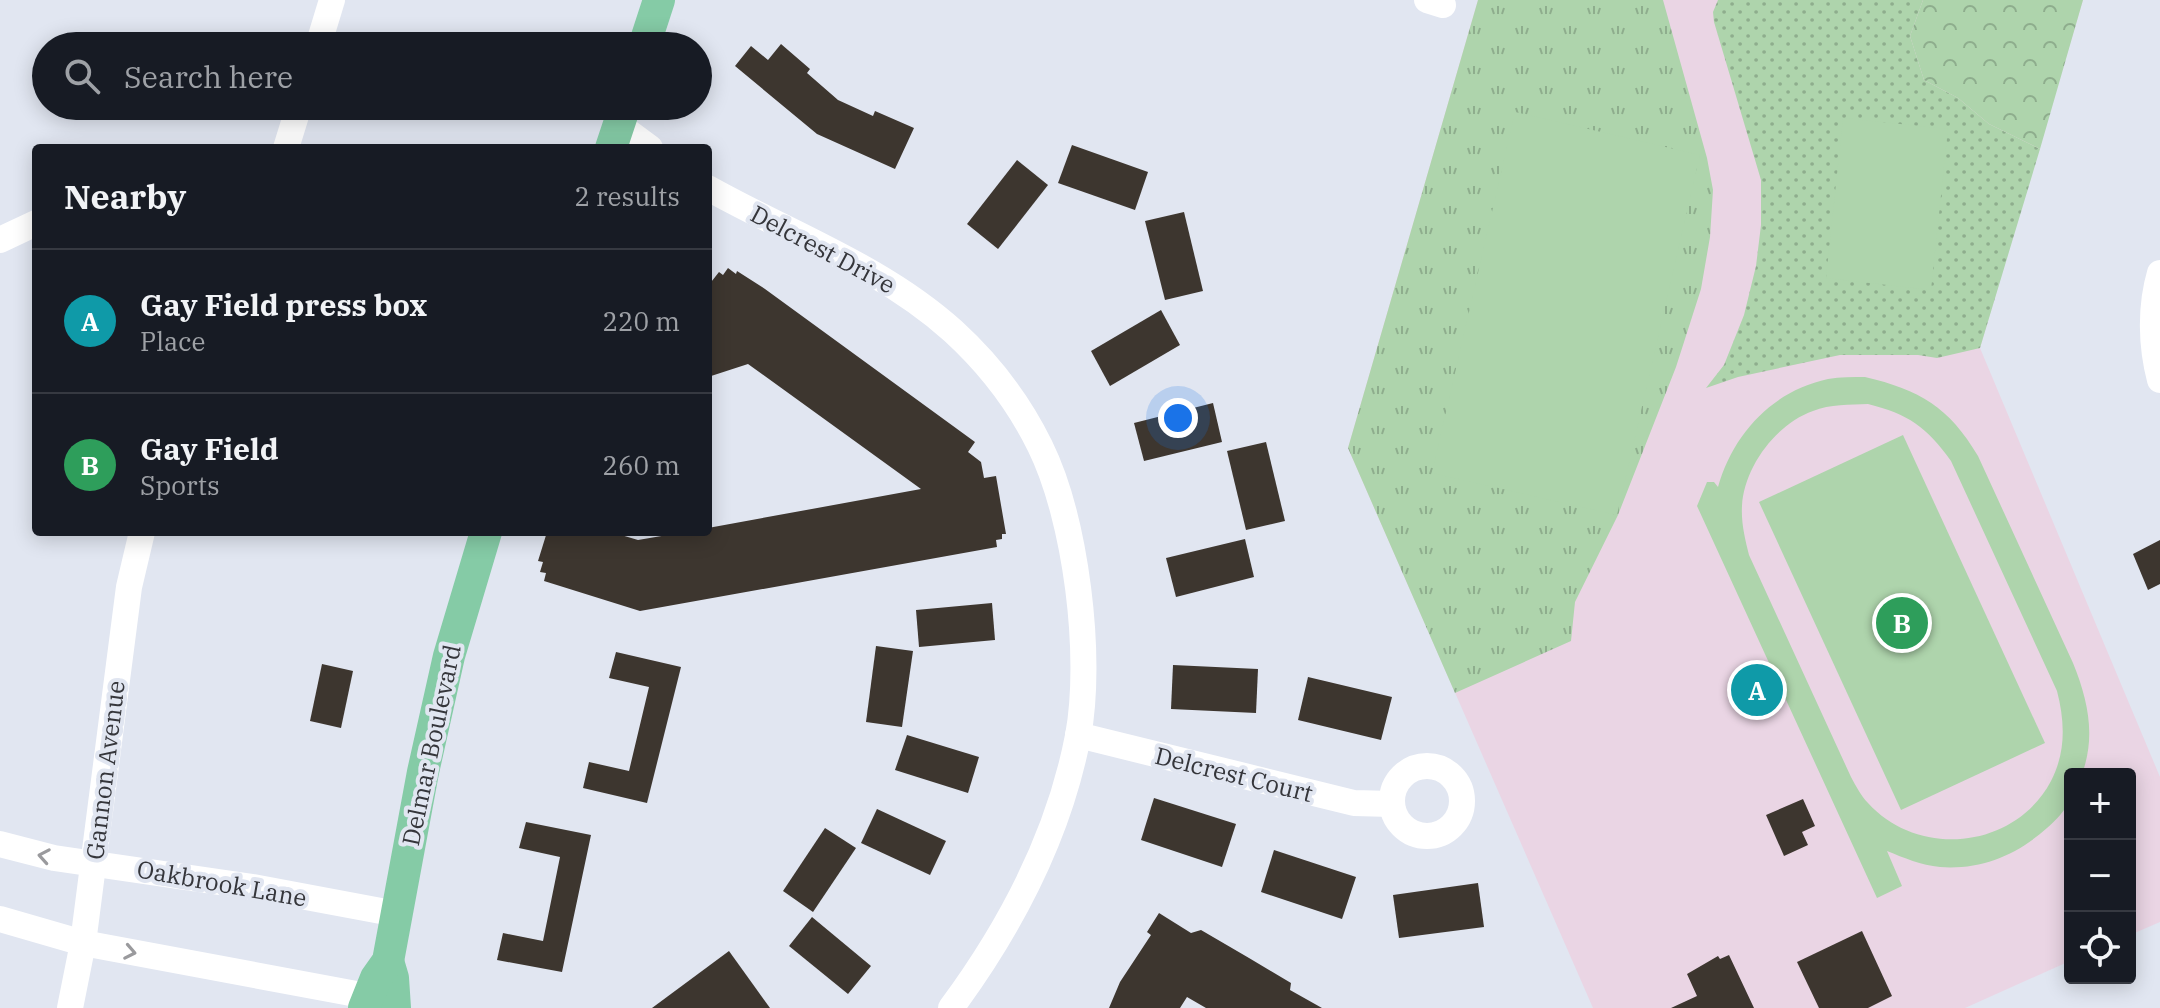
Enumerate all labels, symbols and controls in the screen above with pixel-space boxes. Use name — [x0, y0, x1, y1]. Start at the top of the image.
search box — [32, 32, 712, 120]
icon: search — [60, 54, 104, 98]
text: Search here — [124, 57, 293, 96]
text: Nearby — [64, 174, 186, 218]
text: 2 results — [574, 179, 680, 213]
street label: Delcrest Drive — [745, 198, 901, 300]
text: Gay Field press box — [140, 285, 427, 324]
text: A — [81, 304, 99, 338]
text: 220 m — [602, 304, 680, 338]
text: Place — [140, 324, 205, 358]
your location — [1158, 398, 1198, 438]
text: Gay Field — [140, 429, 279, 468]
text: B — [81, 448, 99, 482]
text: 260 m — [602, 448, 680, 482]
text: Sports — [140, 468, 220, 502]
pin: B — [1876, 593, 1928, 653]
street label: Delmar Boulevard — [394, 642, 468, 848]
pin: A — [1731, 660, 1783, 720]
street label: Gannon Avenue — [78, 679, 132, 861]
street label: Delcrest Court — [1152, 739, 1316, 809]
map controls — [2064, 768, 2136, 984]
button: + — [2064, 768, 2136, 840]
button: − — [2064, 840, 2136, 912]
one-way arrow — [37, 848, 51, 865]
street label: Oakbrook Lane — [135, 852, 309, 914]
button: locate — [2064, 912, 2136, 984]
one-way arrow — [123, 942, 136, 959]

